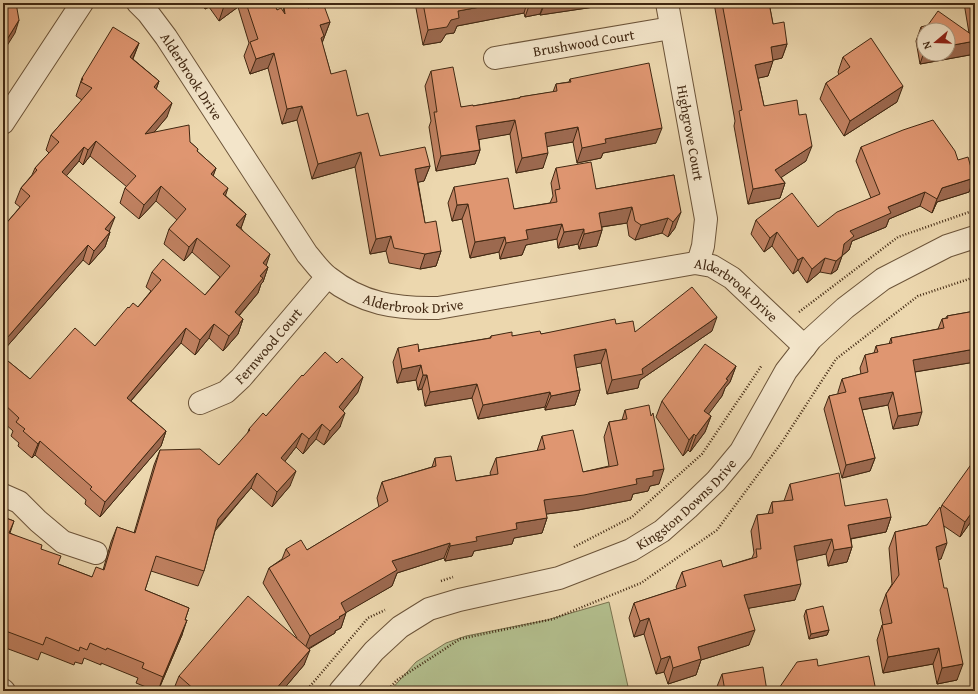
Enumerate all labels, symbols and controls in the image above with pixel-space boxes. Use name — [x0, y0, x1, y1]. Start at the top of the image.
north arrow — [916, 22, 956, 62]
street label: Brushwood Court — [532, 24, 636, 61]
street label: Alderbrook Drive — [156, 28, 228, 124]
text: N — [918, 39, 935, 51]
street label: Highgrove Court — [672, 83, 709, 182]
street label: Alderbrook Drive — [693, 253, 783, 327]
street label: Alderbrook Drive — [360, 288, 465, 318]
street label: Fernwood Court — [231, 303, 307, 389]
street label: Kingston Downs Drive — [632, 454, 741, 555]

